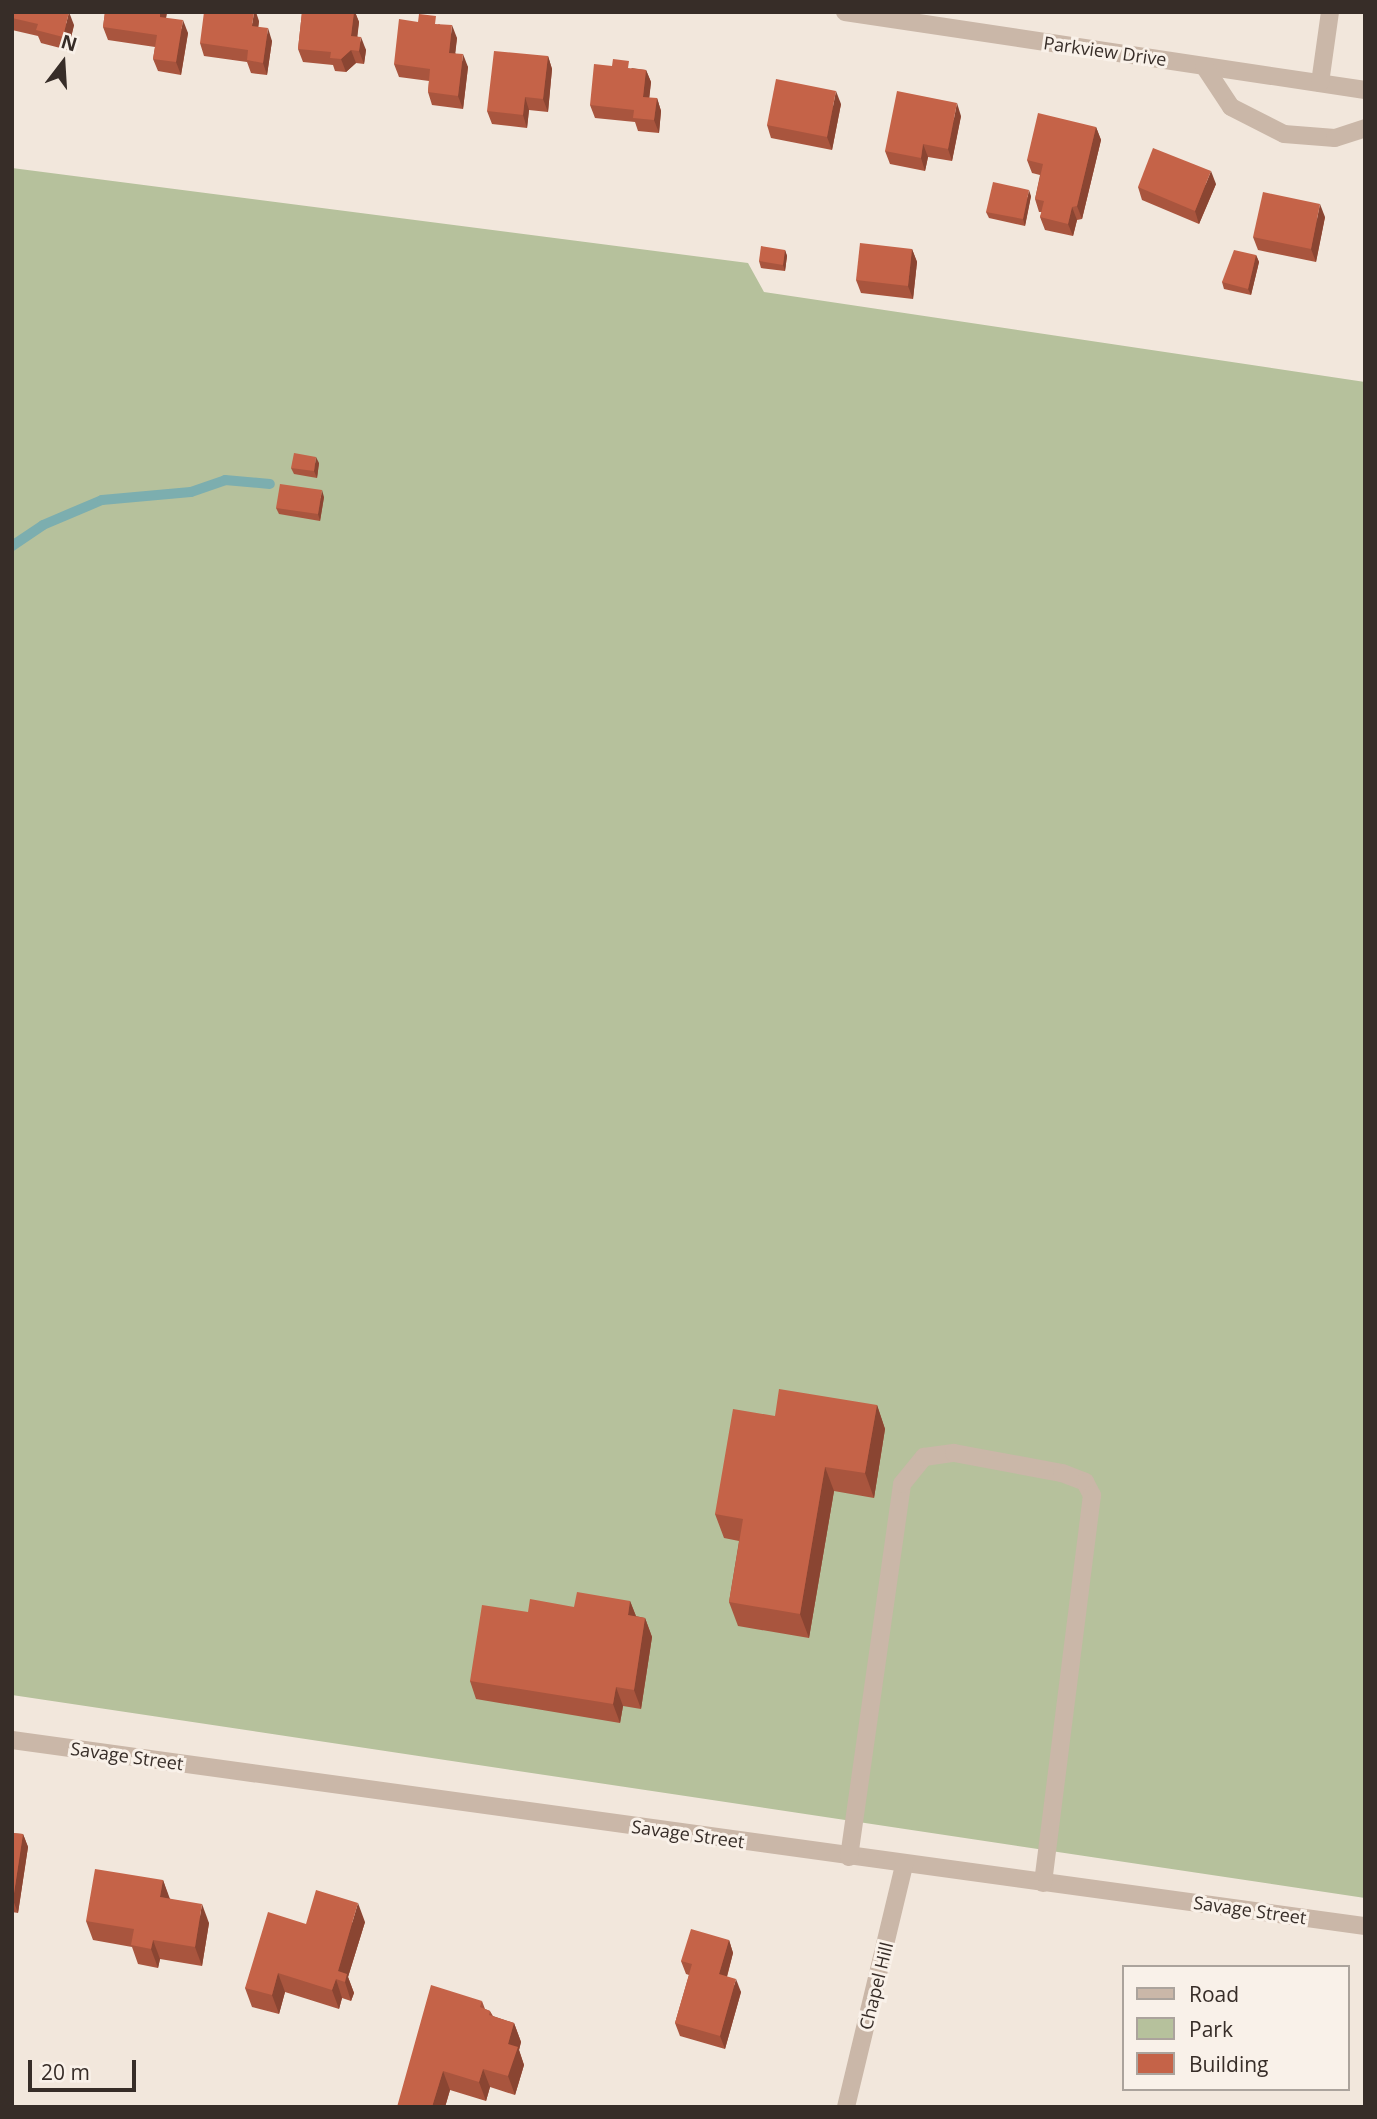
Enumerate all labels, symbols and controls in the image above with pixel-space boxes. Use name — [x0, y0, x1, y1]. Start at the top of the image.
north arrow — [28, 28, 98, 98]
text: N — [58, 28, 80, 58]
street label: Parkview Drive — [1042, 32, 1168, 70]
street label: Savage Street — [69, 1737, 185, 1775]
street label: Savage Street — [630, 1815, 746, 1853]
street label: Savage Street — [1192, 1891, 1308, 1929]
street label: Chapel Hill — [855, 1940, 897, 2032]
legend — [1122, 1965, 1349, 2091]
text: Road — [1189, 1980, 1239, 2008]
text: Park — [1189, 2015, 1233, 2043]
scale bar — [32, 2046, 140, 2090]
text: Building — [1189, 2050, 1268, 2078]
text: 20 m — [41, 2058, 90, 2086]

